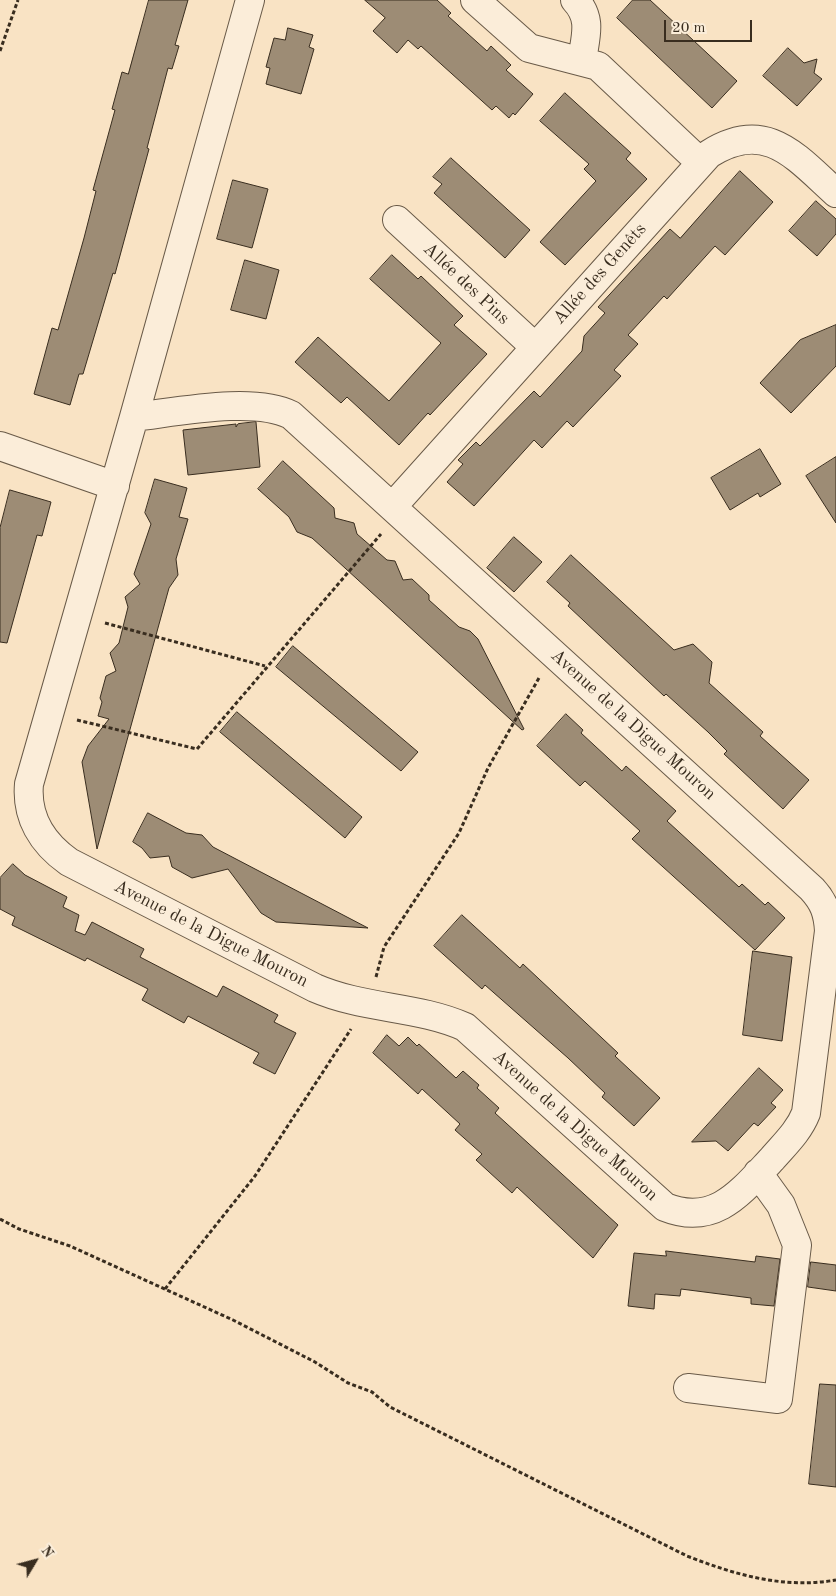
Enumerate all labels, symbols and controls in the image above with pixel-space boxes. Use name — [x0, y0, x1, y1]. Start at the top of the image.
scale bar — [666, 10, 754, 42]
text: 20 m — [672, 21, 706, 36]
street label: Allée des Genêts — [549, 219, 651, 329]
street label: Allée des Pins — [418, 239, 514, 329]
street label: Avenue de la Digue Mouron — [546, 645, 720, 805]
street label: Avenue de la Digue Mouron — [110, 876, 312, 992]
street label: Avenue de la Digue Mouron — [488, 1046, 662, 1206]
north arrow — [10, 1536, 60, 1586]
text: N — [38, 1543, 56, 1560]

